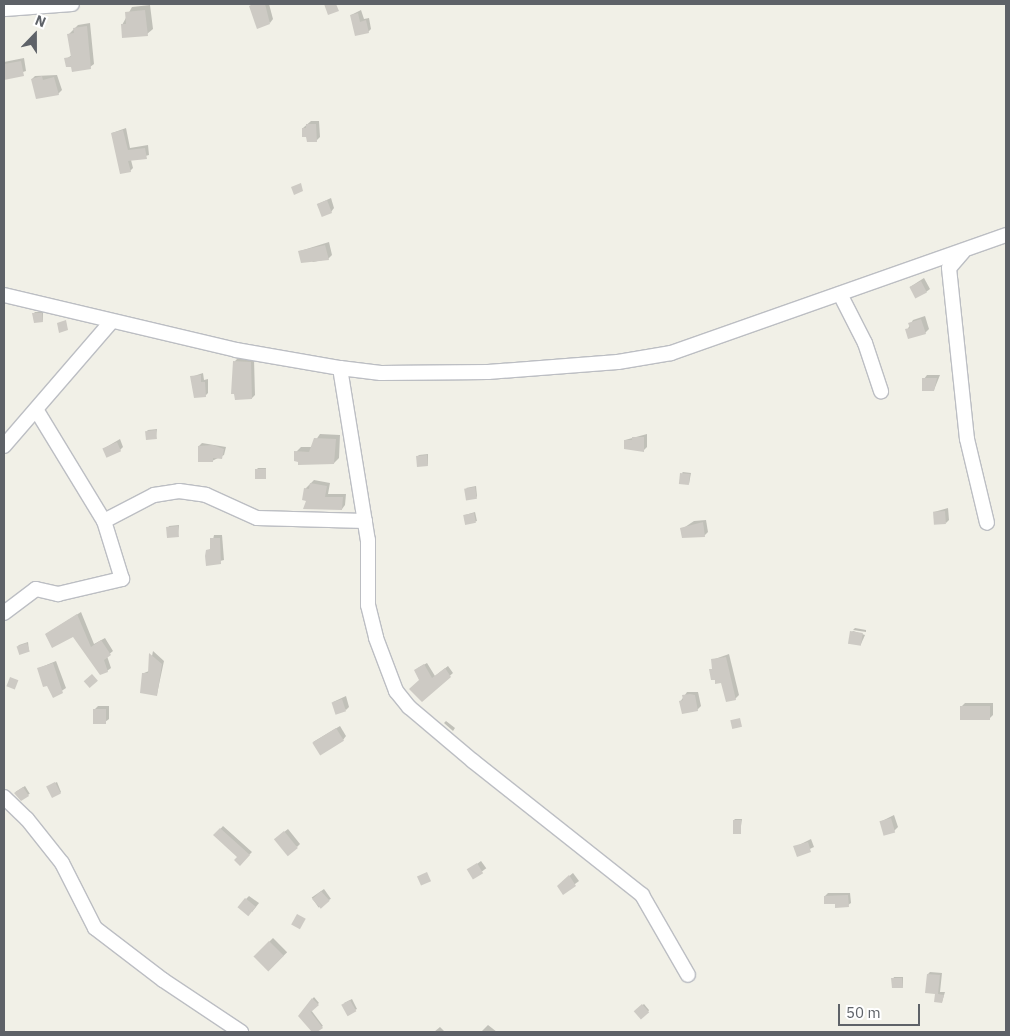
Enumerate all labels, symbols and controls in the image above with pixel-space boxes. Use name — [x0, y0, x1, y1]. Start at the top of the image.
north arrow — [10, 10, 60, 60]
text: N — [33, 11, 49, 31]
scale bar — [840, 994, 922, 1026]
text: 50 m — [846, 1003, 881, 1022]

